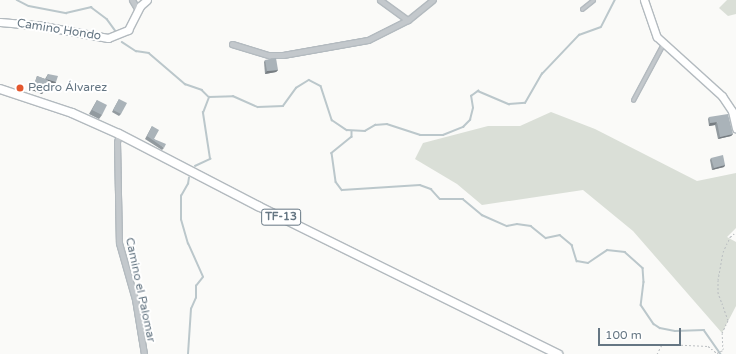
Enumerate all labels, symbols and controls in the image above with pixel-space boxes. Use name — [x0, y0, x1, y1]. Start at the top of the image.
street label: Camino Hondo — [16, 16, 102, 44]
place label: Pedro Álvarez — [28, 81, 107, 95]
marker: Pedro Álvarez — [15, 83, 25, 93]
road number: TF-13 — [261, 208, 301, 226]
street label: Camino el Palomar — [122, 236, 158, 344]
scale bar — [600, 320, 683, 346]
text: 100 m — [605, 328, 642, 342]

